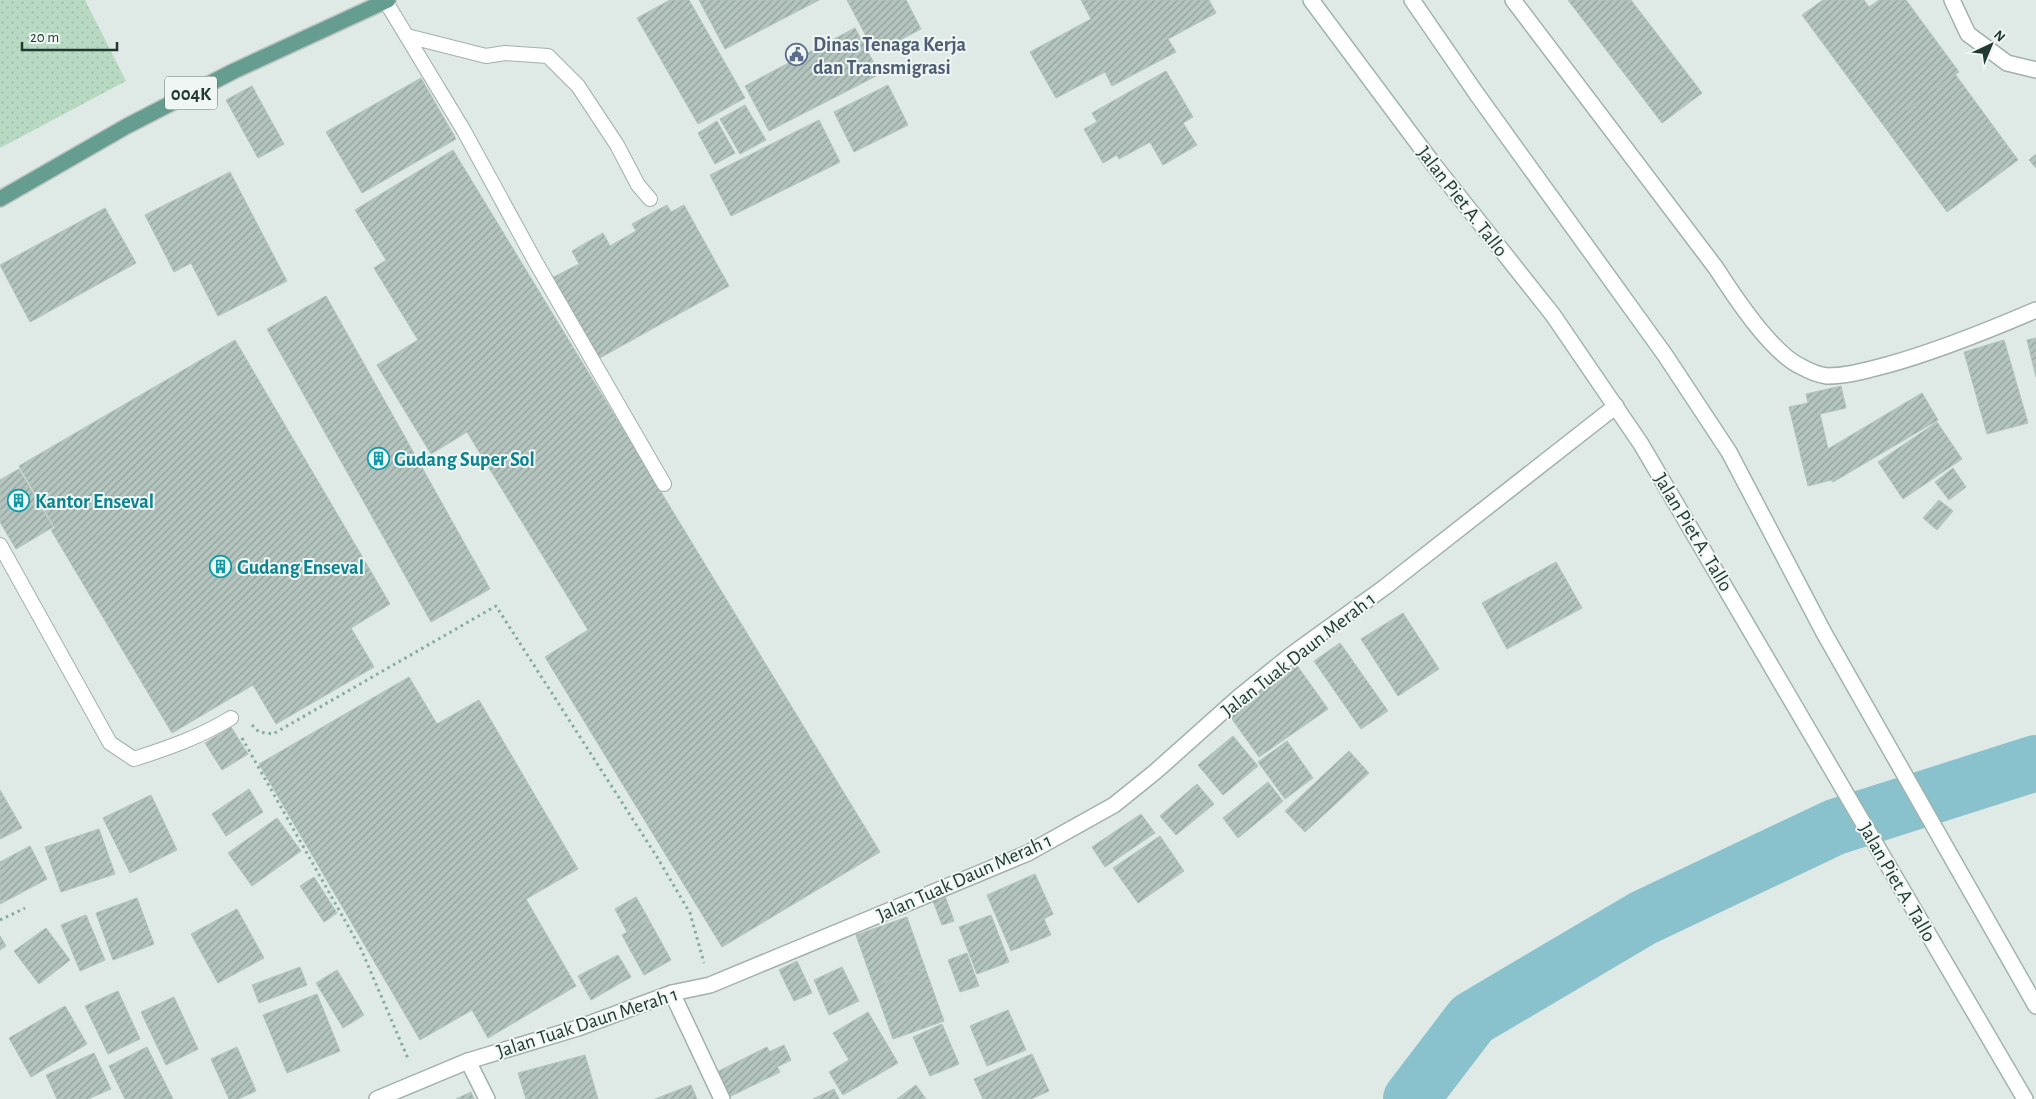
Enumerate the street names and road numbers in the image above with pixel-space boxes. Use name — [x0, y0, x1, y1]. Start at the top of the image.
road number: 004K — [165, 76, 217, 110]
street label: Jalan Piet A. Tallo — [1413, 143, 1511, 260]
street label: Jalan Piet A. Tallo — [1650, 470, 1736, 595]
street label: Jalan Tuak Daun Merah 1 — [1218, 589, 1379, 721]
street label: Jalan Piet A. Tallo — [1855, 820, 1939, 945]
street label: Jalan Tuak Daun Merah 1 — [874, 830, 1055, 926]
street label: Jalan Tuak Daun Merah 1 — [494, 984, 680, 1062]

